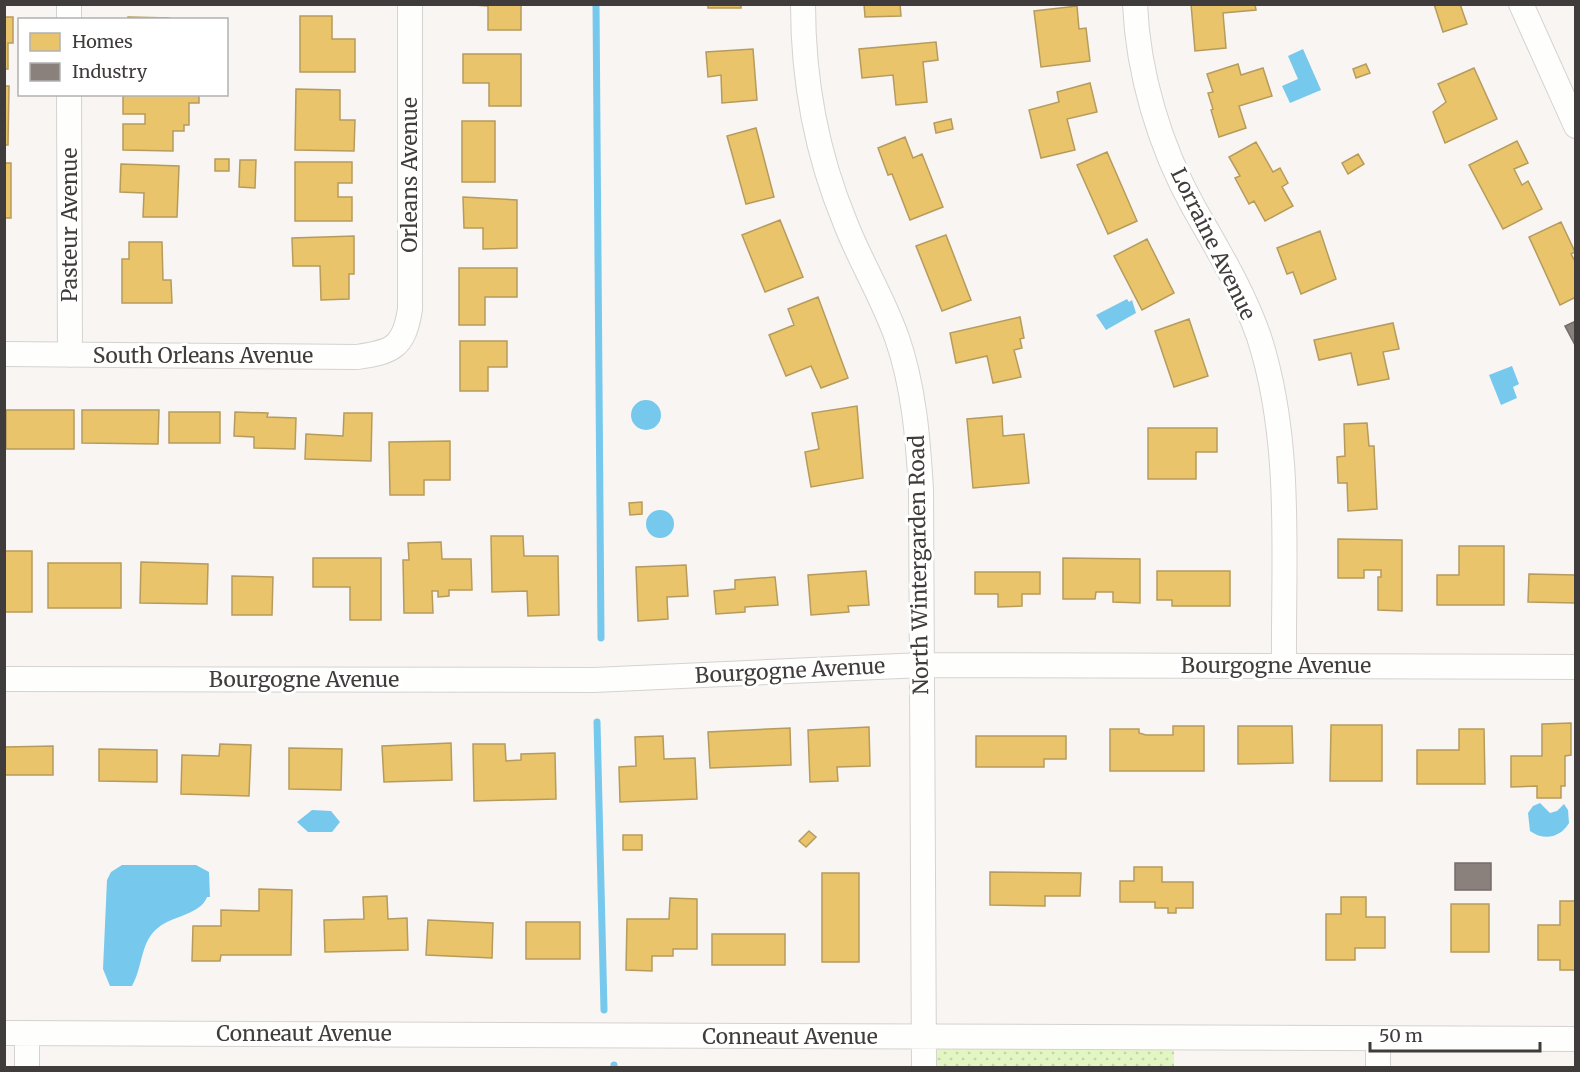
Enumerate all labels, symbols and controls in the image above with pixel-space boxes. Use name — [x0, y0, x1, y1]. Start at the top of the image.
legend — [18, 18, 228, 96]
text: Homes — [72, 30, 133, 53]
text: Industry — [72, 60, 148, 83]
street label: Orleans Avenue — [396, 97, 423, 253]
street label: Pasteur Avenue — [56, 148, 83, 302]
street label: Lorraine Avenue — [1165, 163, 1262, 324]
street label: South Orleans Avenue — [93, 342, 313, 369]
street label: North Wintergarden Road — [903, 434, 934, 695]
street label: Bourgogne Avenue — [694, 652, 886, 689]
street label: Bourgogne Avenue — [1181, 652, 1371, 679]
street label: Bourgogne Avenue — [209, 666, 399, 693]
scale bar — [1370, 1015, 1540, 1053]
street label: Conneaut Avenue — [216, 1020, 392, 1047]
street label: Conneaut Avenue — [702, 1023, 878, 1050]
text: 50 m — [1379, 1024, 1423, 1047]

